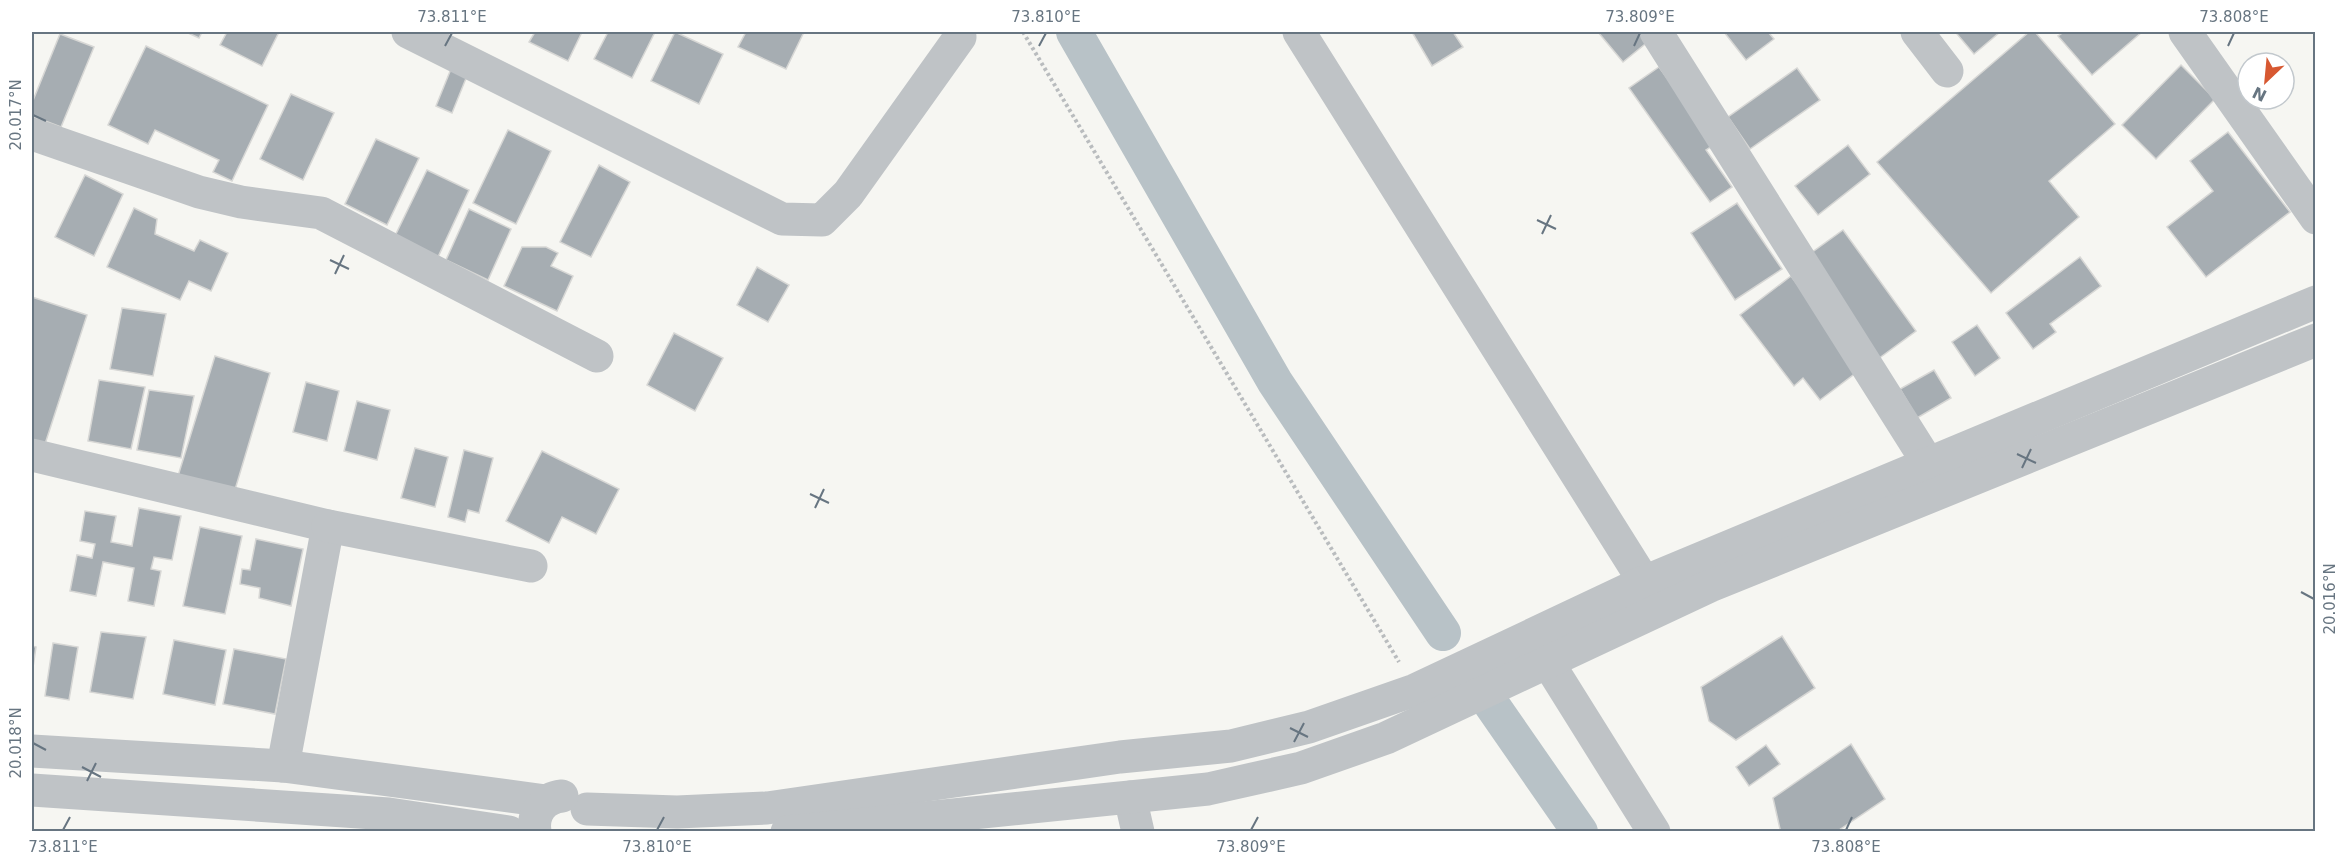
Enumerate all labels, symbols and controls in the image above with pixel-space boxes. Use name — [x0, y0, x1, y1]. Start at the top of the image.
text: 73.811°E — [417, 8, 487, 26]
text: 73.810°E — [1011, 8, 1081, 26]
text: 73.809°E — [1605, 8, 1675, 26]
text: 73.808°E — [2199, 8, 2269, 26]
north arrow — [2236, 51, 2296, 111]
text: 20.017°N — [7, 79, 25, 151]
text: N — [2249, 83, 2270, 106]
text: 20.016°N — [2321, 563, 2339, 635]
text: 20.018°N — [7, 707, 25, 779]
text: 73.811°E — [28, 838, 98, 856]
text: 73.810°E — [622, 838, 692, 856]
text: 73.809°E — [1216, 838, 1286, 856]
text: 73.808°E — [1811, 838, 1881, 856]

